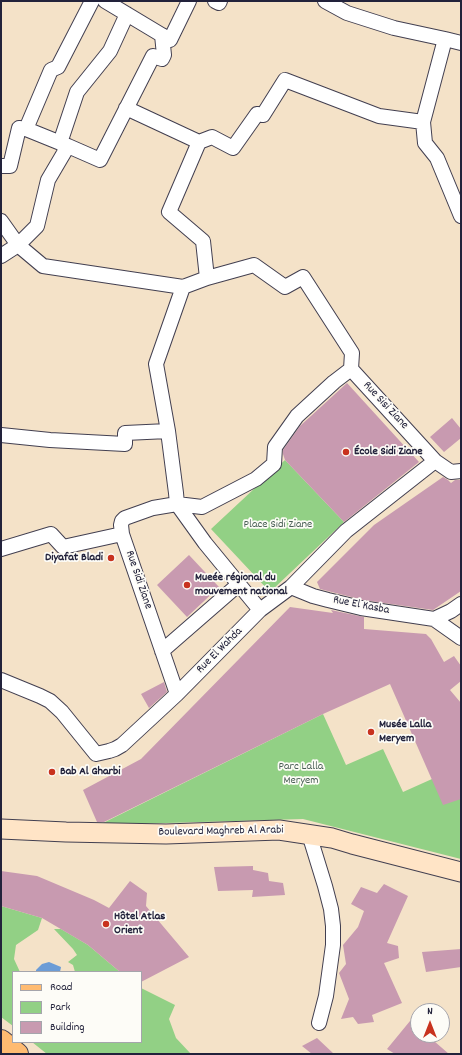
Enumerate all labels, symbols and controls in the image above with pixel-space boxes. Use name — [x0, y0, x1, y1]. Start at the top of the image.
street label: Rue Sisi Ziane — [359, 379, 411, 433]
place label: École Sidi Ziane — [354, 445, 422, 459]
marker: École Sidi Ziane — [341, 447, 351, 457]
park label: Place Sidi Ziane — [244, 518, 312, 532]
street label: Rue Sidi Ziane — [121, 549, 155, 611]
place label: Diyafat Bladi — [45, 551, 103, 565]
marker: Diyafat Bladi — [106, 553, 116, 563]
place label: Mueée régional du mouvement national — [195, 571, 287, 599]
marker: Mueée régional du mouvement national — [182, 580, 192, 590]
street label: Rue El Kasba — [332, 593, 390, 619]
street label: Rue El Wahda — [194, 625, 246, 677]
place label: Musée Lalla Meryem — [379, 718, 431, 746]
marker: Musée Lalla Meryem — [366, 727, 376, 737]
park label: Parc Lalla Meryem — [279, 760, 323, 788]
place label: Bab Al Gharbi — [60, 765, 120, 779]
marker: Bab Al Gharbi — [47, 767, 57, 777]
street label: Boulevard Maghreb Al Arabi — [158, 824, 284, 840]
place label: Hôtel Atlas Orient — [114, 910, 165, 938]
marker: Hôtel Atlas Orient — [101, 919, 111, 929]
legend — [12, 971, 142, 1043]
text: Road — [50, 979, 72, 996]
text: Park — [50, 999, 70, 1016]
north arrow — [410, 1003, 450, 1043]
text: N — [427, 1004, 433, 1020]
text: Building — [50, 1019, 85, 1036]

